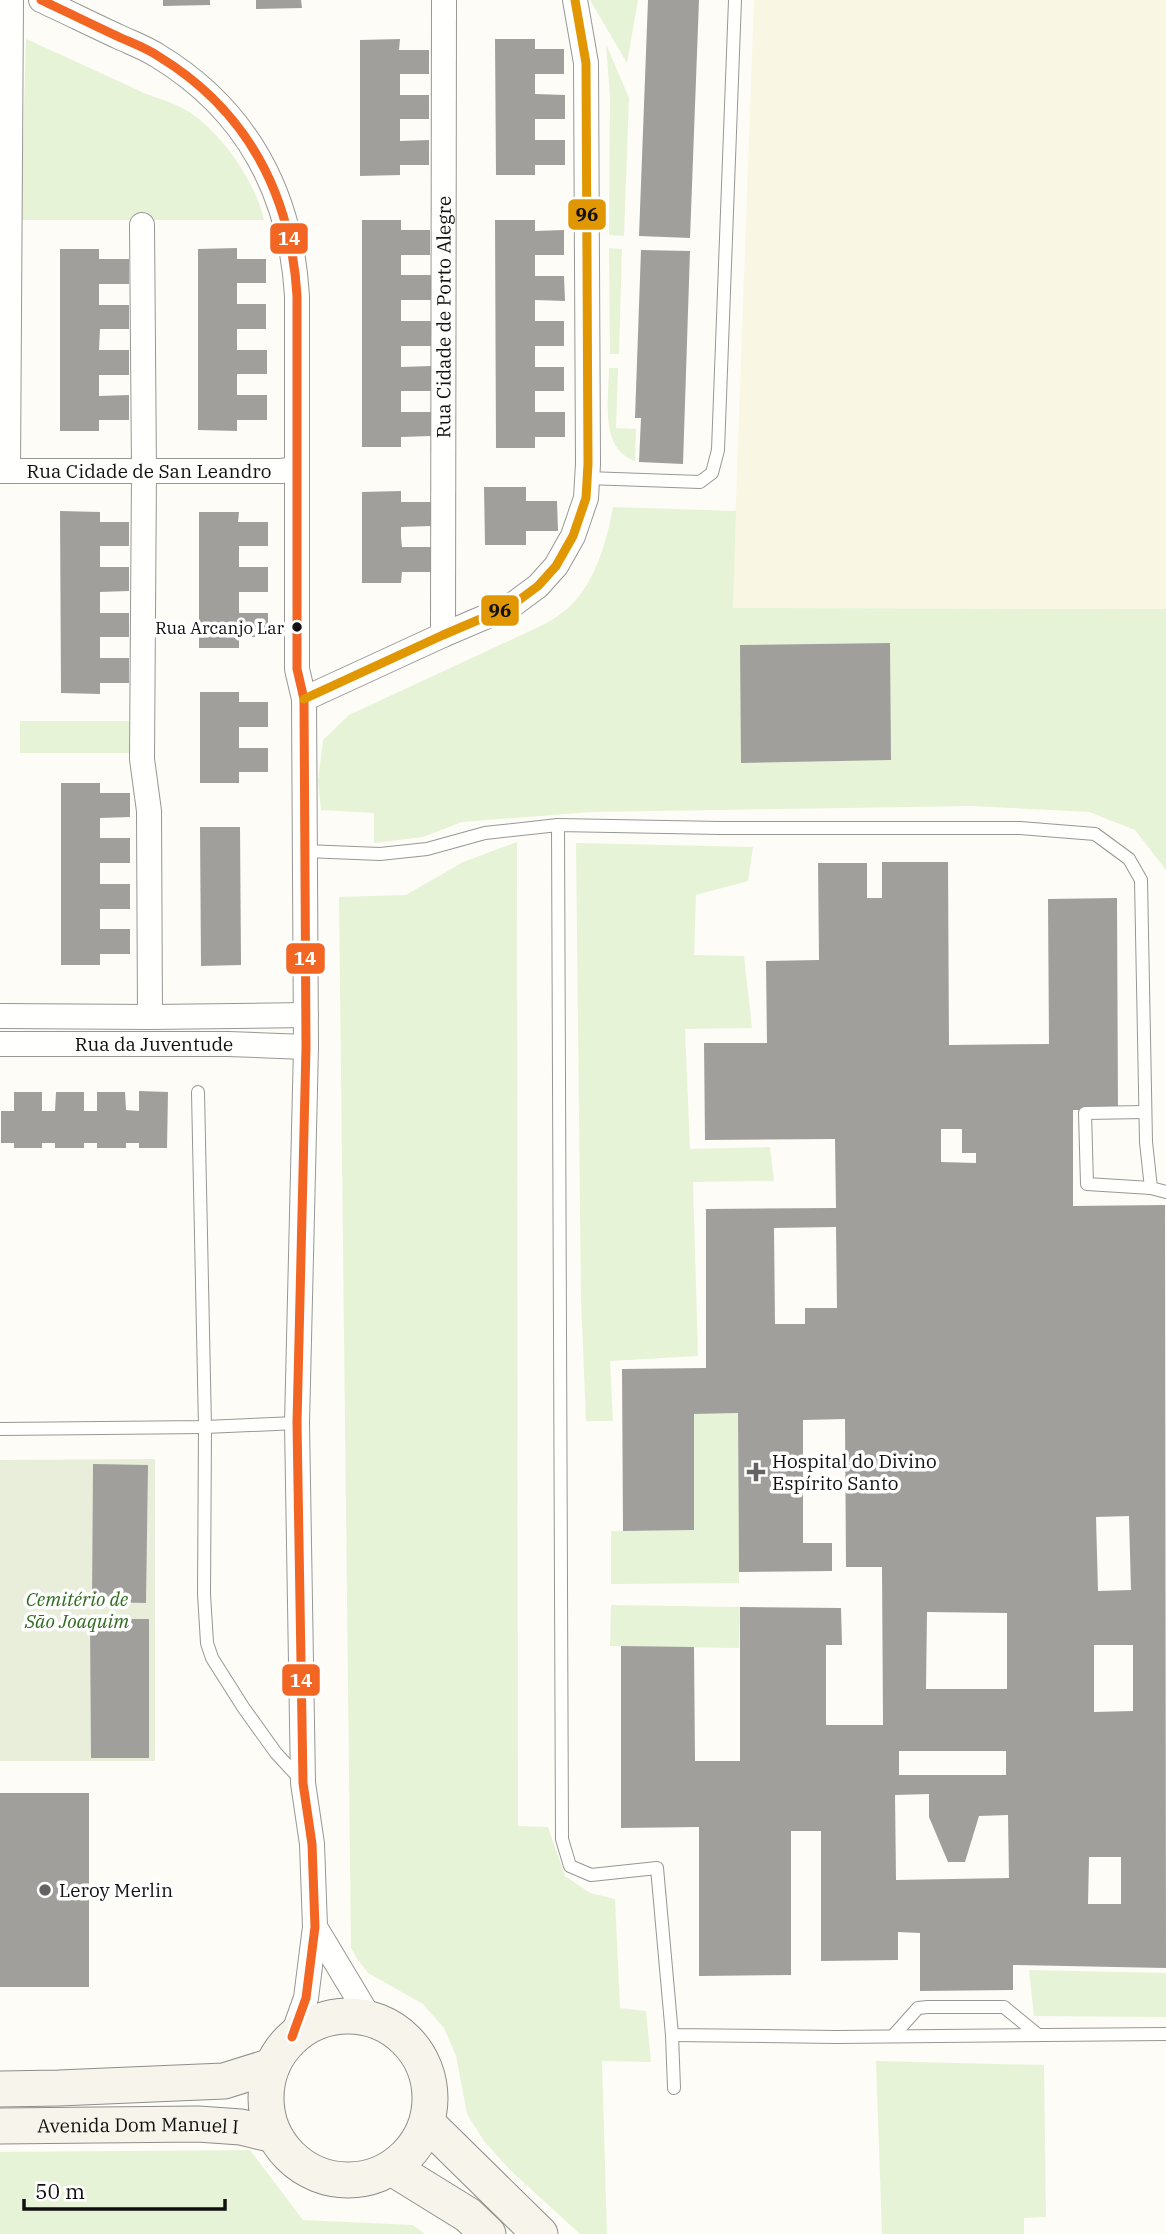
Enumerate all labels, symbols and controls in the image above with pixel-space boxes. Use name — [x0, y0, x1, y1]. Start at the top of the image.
street label: Rua Cidade de Porto Alegre — [431, 196, 456, 438]
line badge: 96 — [567, 198, 607, 231]
text: 96 — [576, 202, 598, 226]
line badge: 14 — [269, 222, 309, 255]
text: 14 — [278, 226, 300, 250]
street label: Rua Cidade de San Leandro — [27, 459, 271, 483]
line badge: 96 — [480, 594, 520, 627]
text: 96 — [489, 598, 511, 622]
place label: Rua Arcanjo Lar — [155, 617, 284, 639]
marker: Rua Arcanjo Lar — [290, 620, 304, 634]
line badge: 14 — [285, 942, 326, 975]
text: 14 — [294, 946, 316, 970]
street label: Rua da Juventude — [75, 1032, 234, 1056]
place label: Hospital do Divino Espírito Santo — [772, 1449, 937, 1495]
marker: Hospital do Divino Espírito Santo — [746, 1462, 766, 1482]
park label: Cemitério de São Joaquim — [24, 1587, 129, 1633]
line badge: 14 — [281, 1663, 321, 1697]
text: 14 — [290, 1668, 312, 1692]
place label: Leroy Merlin — [59, 1878, 173, 1902]
marker: Leroy Merlin — [37, 1882, 53, 1898]
street label: Avenida Dom Manuel I — [37, 2112, 240, 2139]
scale bar — [24, 2168, 226, 2212]
text: 50 m — [35, 2177, 85, 2205]

